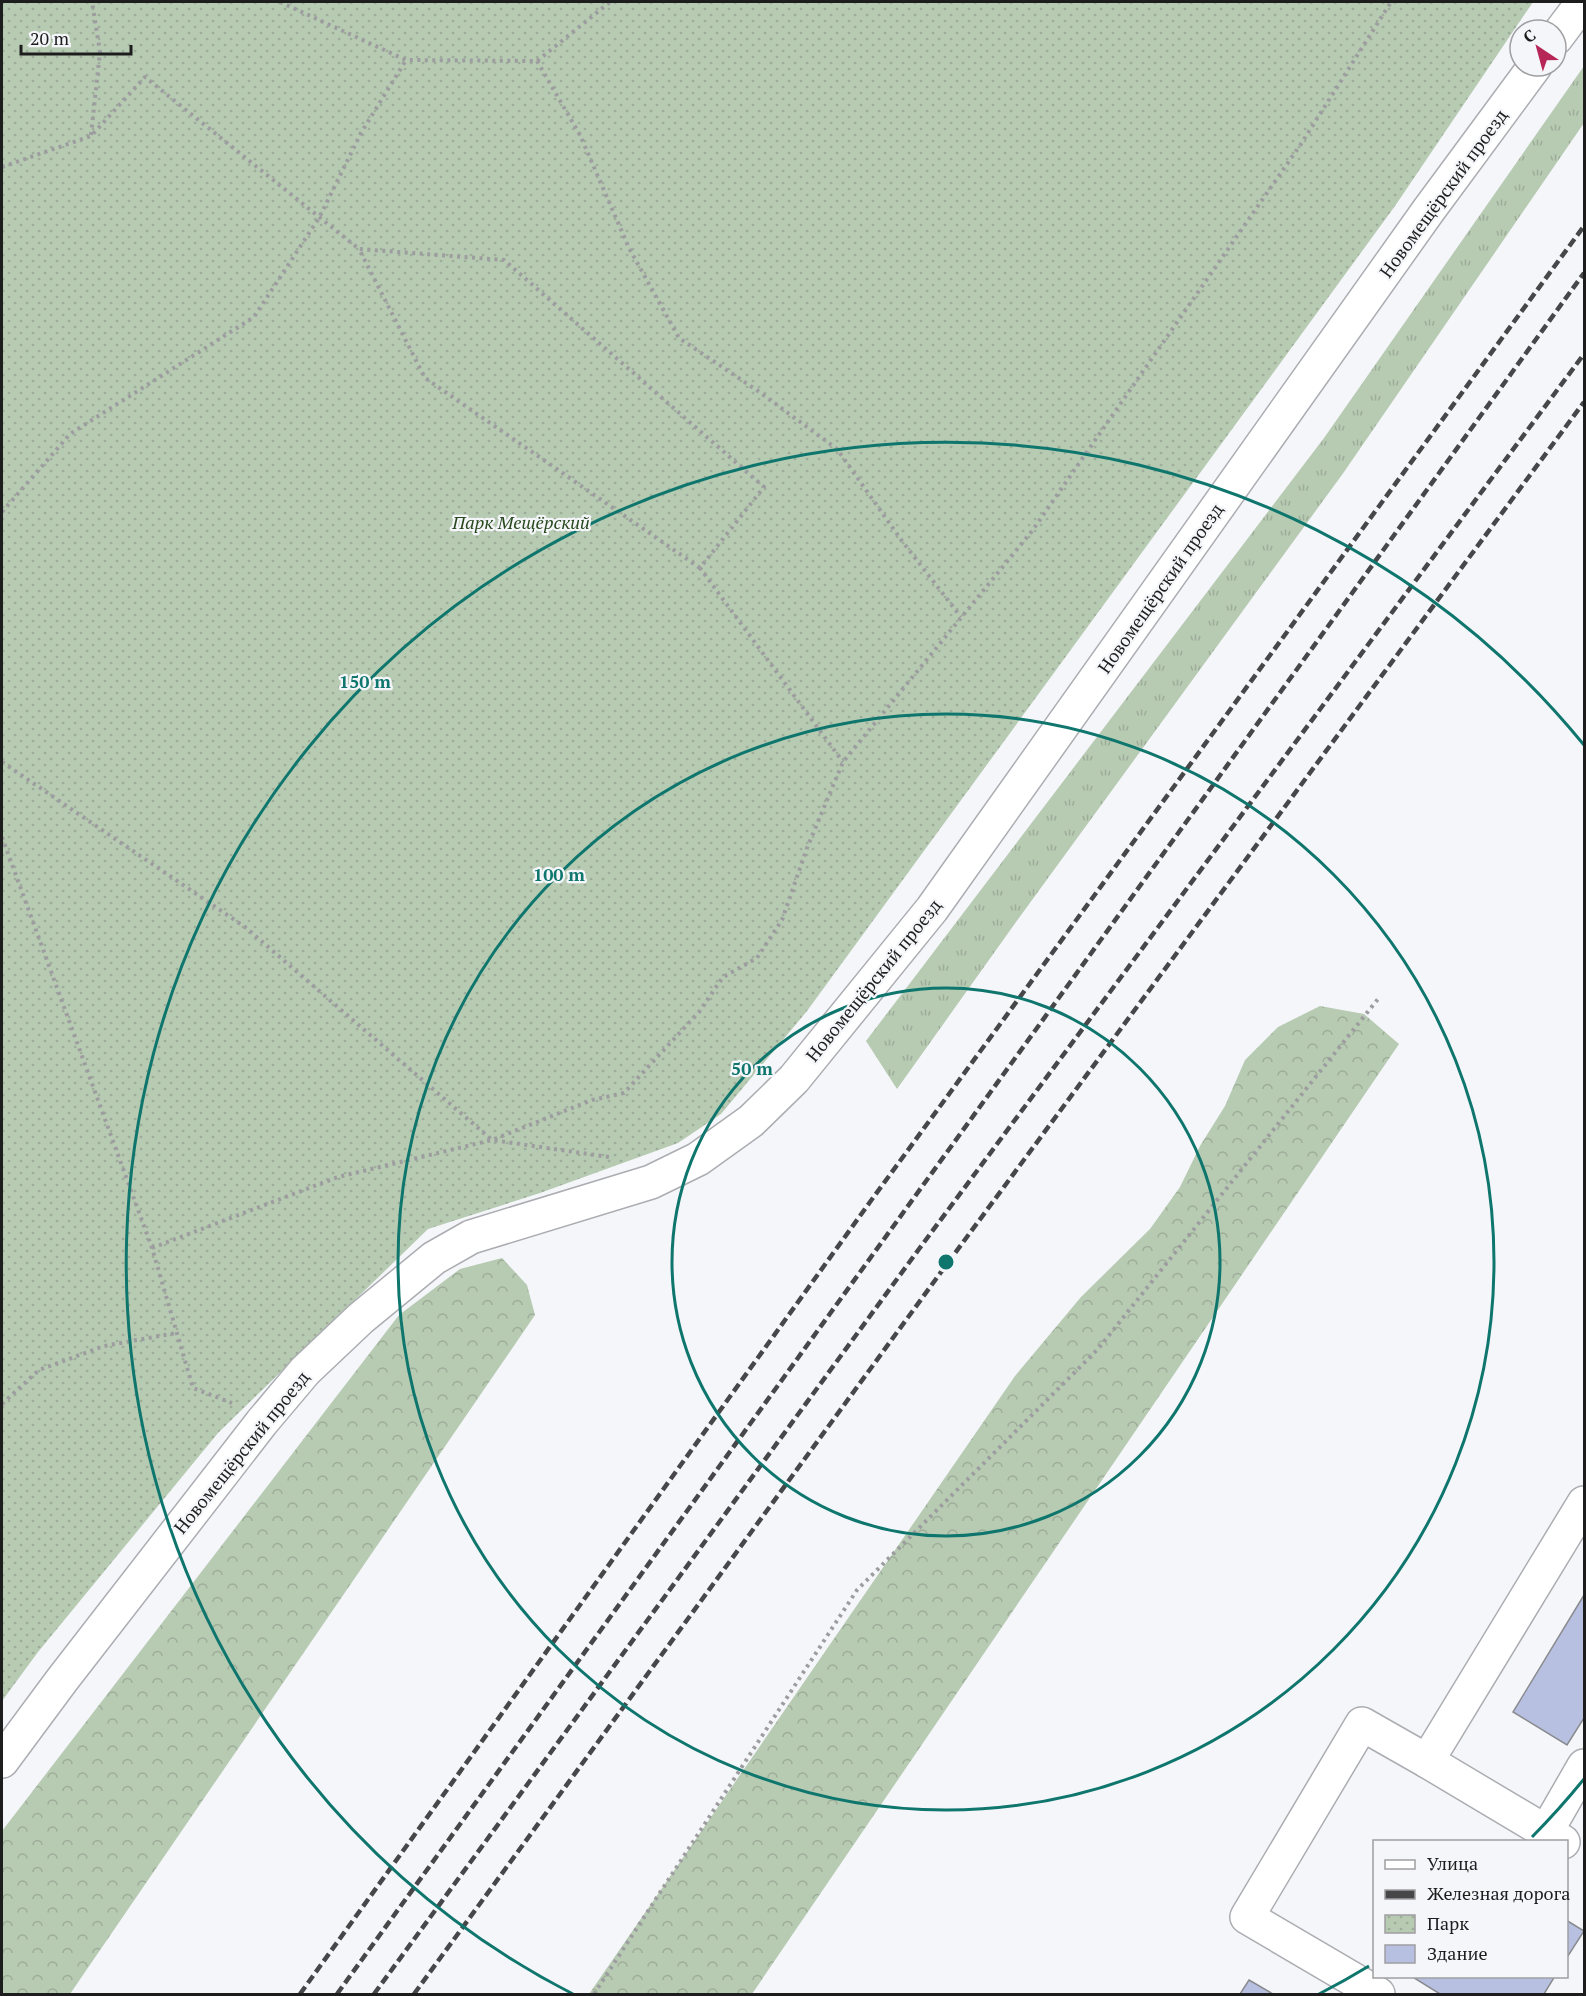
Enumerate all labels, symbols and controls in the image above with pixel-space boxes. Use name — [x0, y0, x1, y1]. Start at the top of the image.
scale bar — [21, 18, 130, 56]
north arrow — [1508, 18, 1568, 78]
text: С — [1518, 24, 1540, 48]
text: 20 m — [30, 26, 70, 50]
street label: Новомещёрский проезд — [1374, 104, 1512, 282]
street label: Новомещёрский проезд — [1092, 498, 1228, 678]
park label: Парк Мещёрский — [451, 510, 590, 534]
text: 150 m — [339, 669, 391, 693]
text: 100 m — [533, 862, 585, 886]
street label: Новомещёрский проезд — [800, 894, 946, 1066]
text: 50 m — [731, 1056, 773, 1080]
centre of rings — [936, 1252, 956, 1272]
street label: Новомещёрский проезд — [168, 1366, 314, 1538]
legend — [1373, 1840, 1568, 1978]
text: Улица — [1427, 1851, 1478, 1875]
text: Железная дорога — [1427, 1881, 1570, 1905]
text: Парк — [1427, 1911, 1469, 1935]
text: Здание — [1427, 1941, 1487, 1965]

